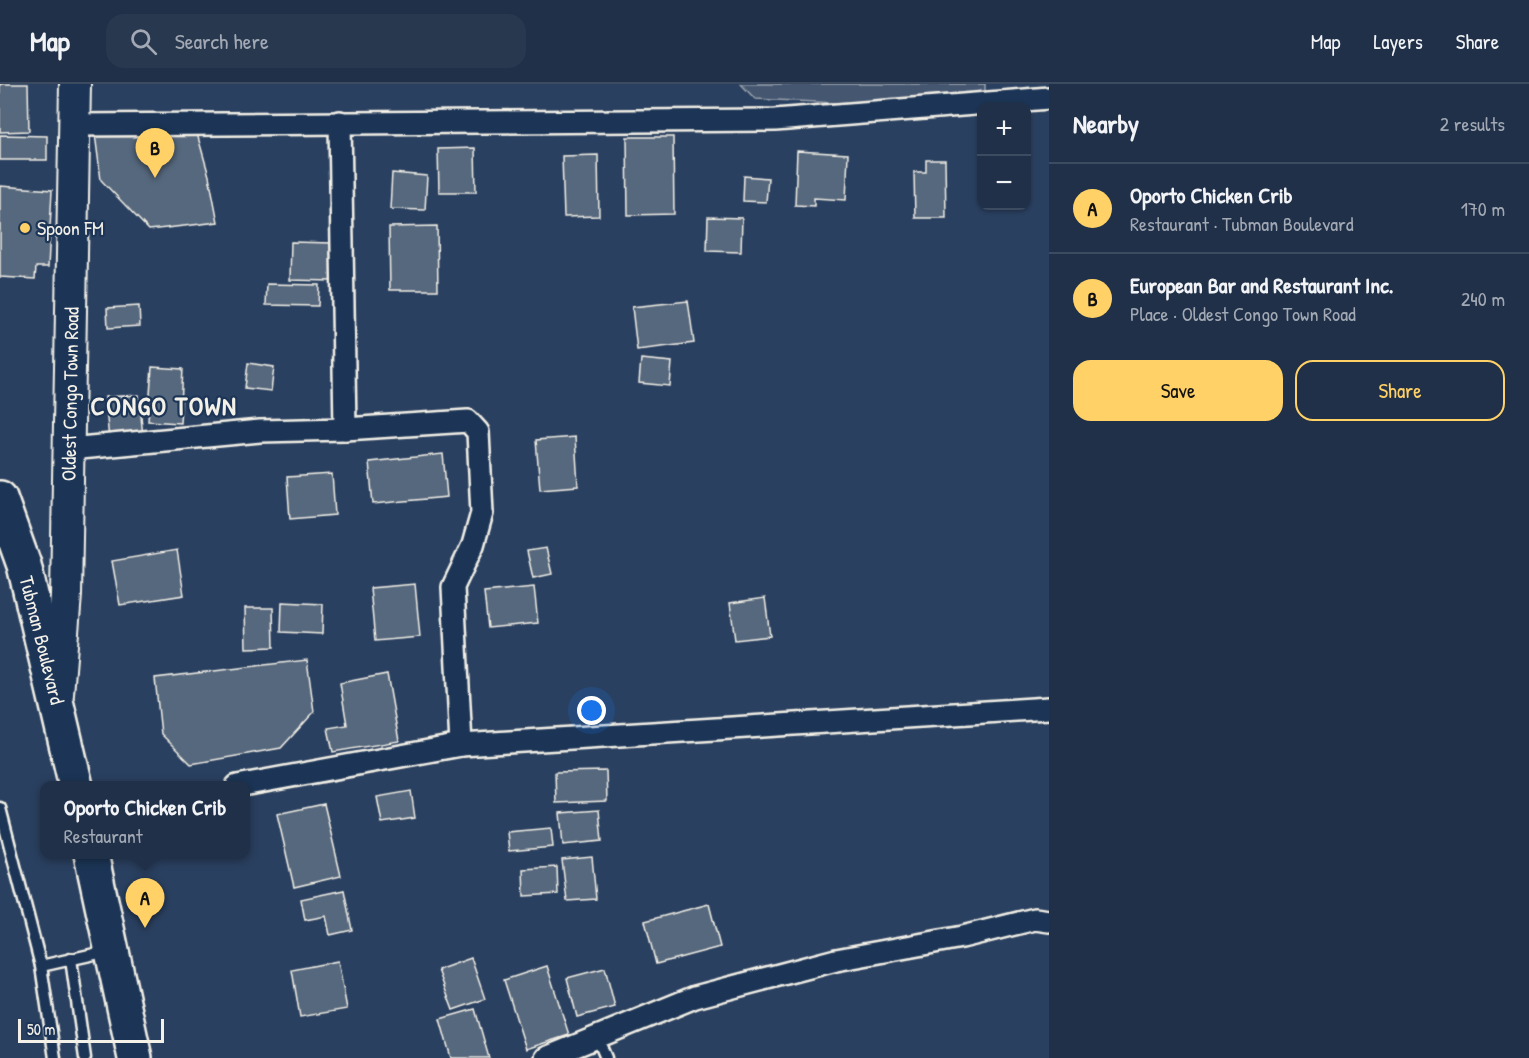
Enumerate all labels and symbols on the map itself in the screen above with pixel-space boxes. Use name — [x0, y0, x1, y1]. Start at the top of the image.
pin: B — [136, 128, 174, 178]
place label: Spoon FM — [37, 214, 104, 241]
marker: Spoon FM — [18, 221, 32, 235]
street label: Oldest Congo Town Road — [54, 307, 85, 481]
district label: CONGO TOWN — [91, 388, 237, 423]
street label: Tubman Boulevard — [13, 573, 72, 707]
your location — [577, 696, 606, 725]
pin: A — [126, 878, 164, 928]
scale bar — [18, 1016, 164, 1044]

